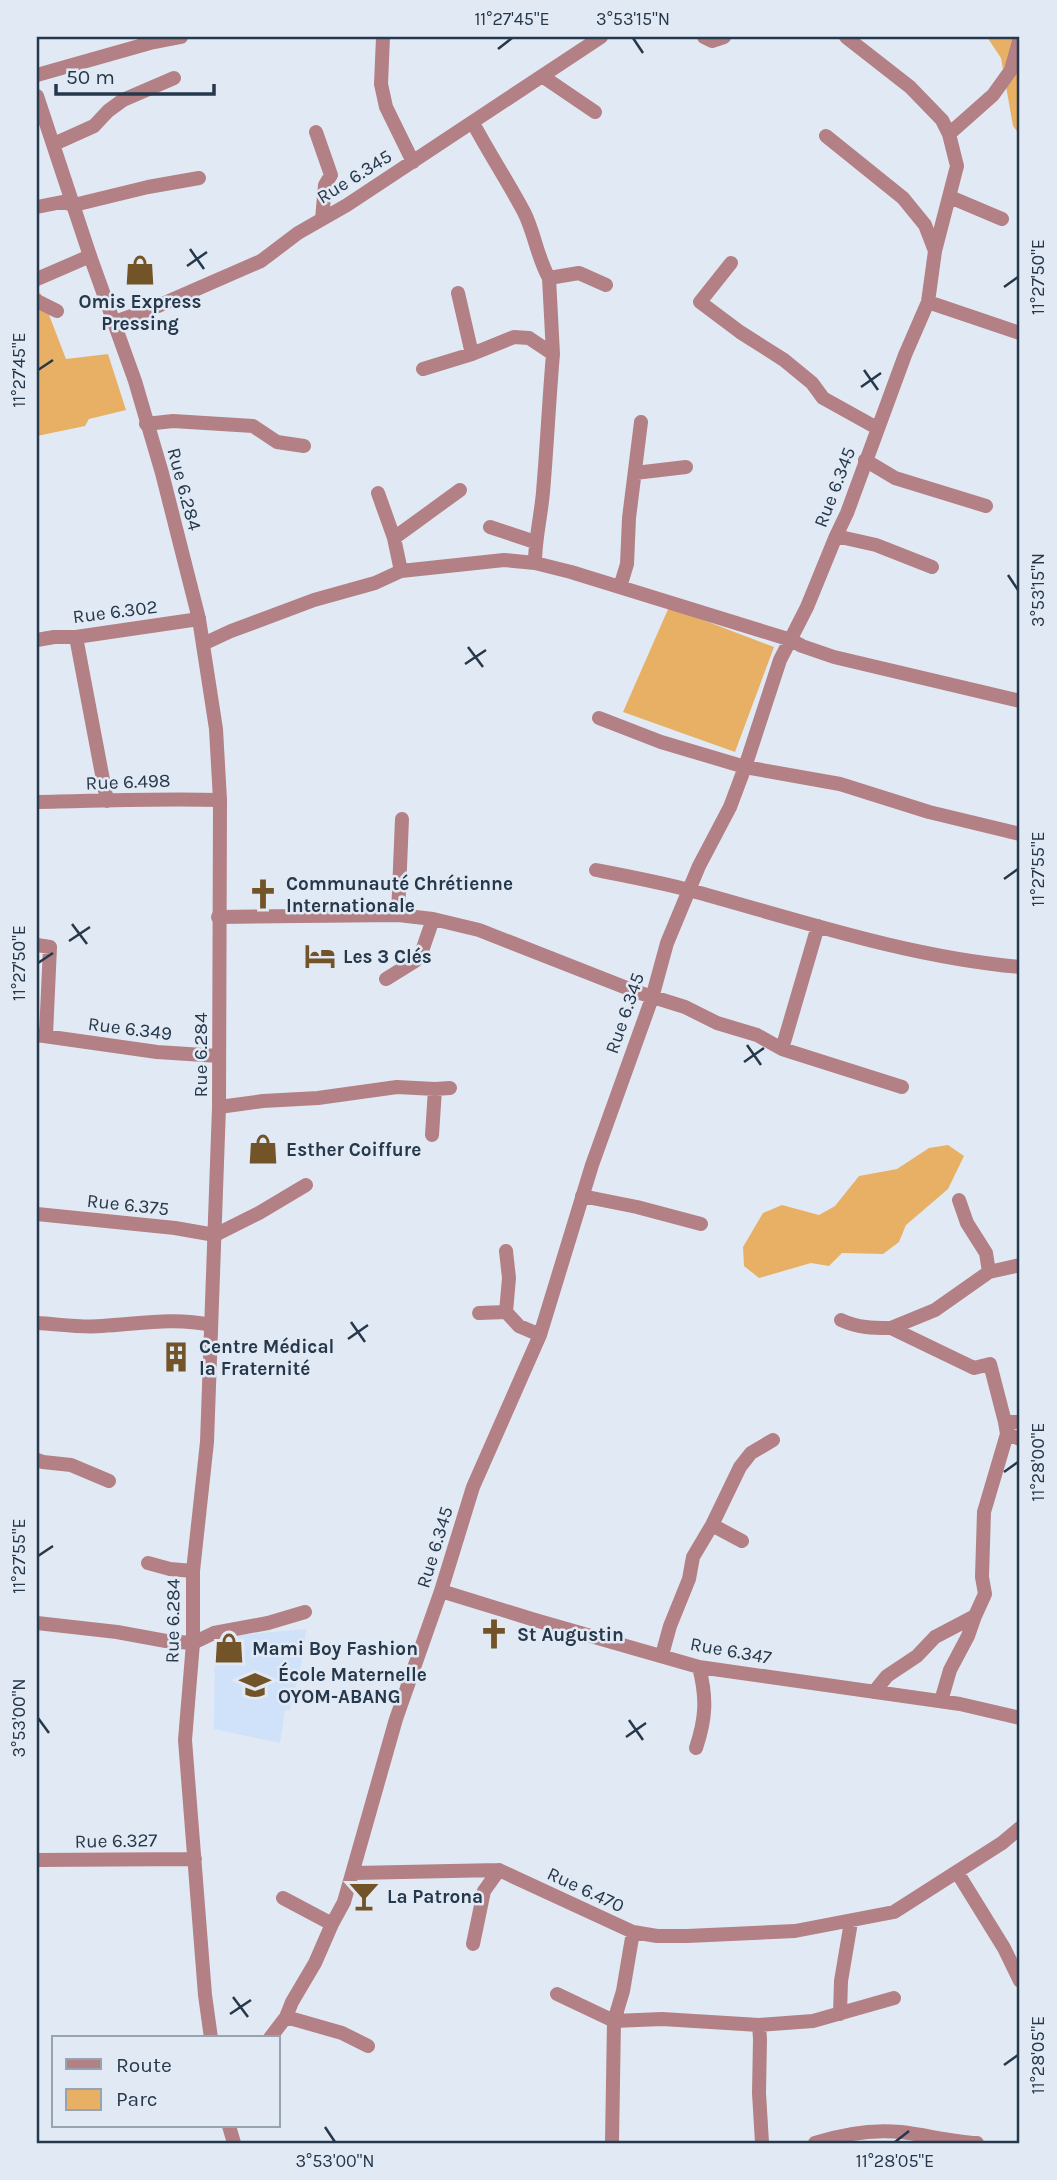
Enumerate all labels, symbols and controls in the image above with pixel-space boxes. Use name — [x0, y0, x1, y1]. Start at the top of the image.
text: 11°27'45"E — [474, 8, 550, 30]
text: 3°53'15"N — [596, 8, 670, 30]
scale bar — [56, 52, 214, 96]
text: 50 m — [66, 65, 115, 89]
street label: Rue 6.345 — [313, 145, 396, 208]
text: 11°27'50"E — [1027, 239, 1049, 315]
shop icon: Omis Express Pressing — [123, 253, 157, 287]
place label: Omis Express Pressing — [79, 291, 201, 335]
text: 11°27'45"E — [8, 332, 30, 408]
street label: Rue 6.345 — [810, 444, 860, 531]
street label: Rue 6.284 — [162, 445, 206, 534]
text: 3°53'15"N — [1027, 553, 1049, 627]
street label: Rue 6.302 — [72, 596, 159, 628]
street label: Rue 6.498 — [85, 770, 171, 794]
text: 11°27'55"E — [1027, 831, 1049, 907]
place label: Communauté Chrétienne Internationale — [286, 873, 513, 917]
church icon: Communauté Chrétienne Internationale — [246, 877, 280, 911]
text: 11°27'50"E — [8, 925, 30, 1001]
hotel icon: Les 3 Clés — [303, 939, 337, 973]
place label: Les 3 Clés — [343, 946, 432, 968]
street label: Rue 6.345 — [601, 970, 649, 1057]
street label: Rue 6.284 — [190, 1012, 212, 1097]
street label: Rue 6.349 — [87, 1013, 173, 1045]
shop icon: Esther Coiffure — [246, 1132, 280, 1166]
place label: Esther Coiffure — [286, 1139, 421, 1161]
street label: Rue 6.375 — [86, 1190, 170, 1220]
place label: Centre Médical la Fraternité — [199, 1336, 334, 1380]
building icon: Centre Médical la Fraternité — [159, 1340, 193, 1374]
text: 11°28'00"E — [1027, 1423, 1049, 1501]
street label: Rue 6.345 — [412, 1504, 458, 1591]
text: 11°27'55"E — [8, 1518, 30, 1594]
street label: Rue 6.284 — [161, 1578, 185, 1664]
church icon: St Augustin — [477, 1617, 511, 1651]
place label: St Augustin — [517, 1624, 624, 1646]
shop icon: Mami Boy Fashion — [212, 1631, 246, 1665]
street label: Rue 6.347 — [688, 1633, 773, 1669]
place label: Mami Boy Fashion — [252, 1638, 418, 1660]
place label: École Maternelle OYOM-ABANG — [278, 1661, 427, 1708]
school or university icon: École Maternelle OYOM-ABANG — [238, 1668, 272, 1702]
text: 3°53'00"N — [8, 1678, 30, 1758]
street label: Rue 6.327 — [74, 1829, 158, 1853]
street label: Rue 6.470 — [544, 1863, 628, 1917]
bar icon: La Patrona — [347, 1879, 381, 1913]
place label: La Patrona — [387, 1886, 483, 1908]
text: 11°28'05"E — [1027, 2016, 1049, 2094]
legend — [52, 2036, 280, 2128]
text: Route — [116, 2053, 172, 2077]
text: Parc — [116, 2087, 158, 2111]
text: 3°53'00"N — [295, 2150, 375, 2172]
text: 11°28'05"E — [856, 2150, 934, 2172]

